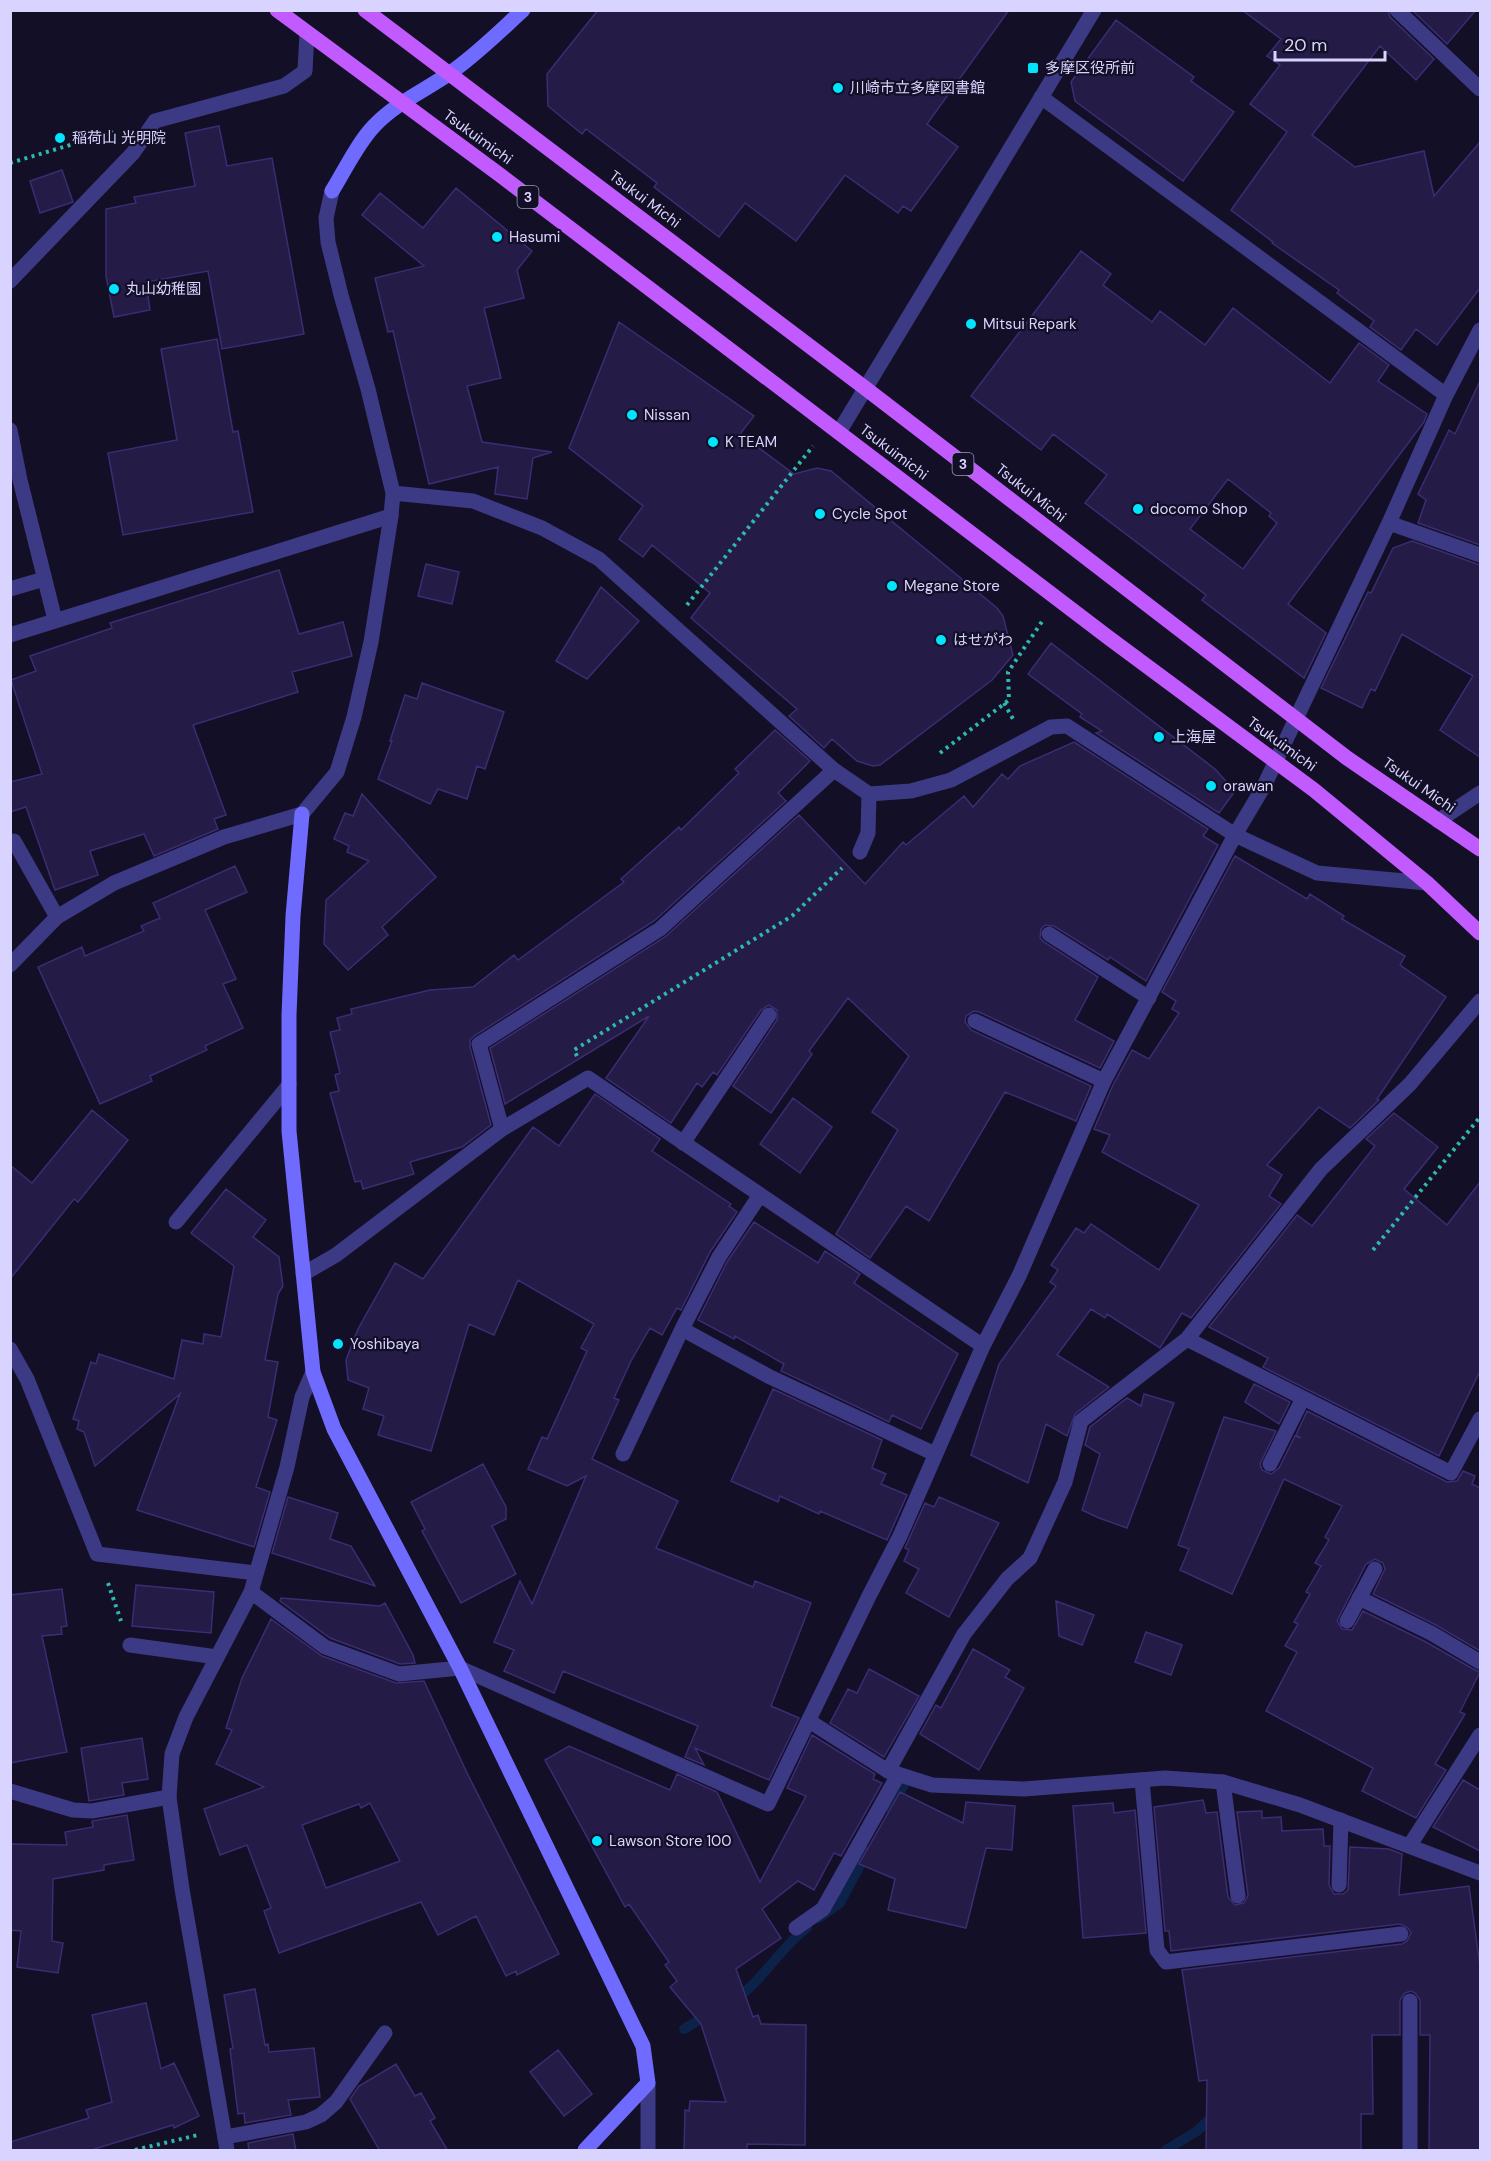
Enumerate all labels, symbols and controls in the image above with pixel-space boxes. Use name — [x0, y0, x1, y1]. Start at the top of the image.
scale bar — [1275, 24, 1384, 62]
text: 20 m — [1284, 33, 1327, 57]
place label: 多摩区役所前 — [1045, 58, 1135, 78]
marker: 多摩区役所前 — [1026, 61, 1040, 75]
place label: 川崎市立多摩図書館 — [850, 78, 985, 98]
marker: 川崎市立多摩図書館 — [831, 81, 845, 95]
street label: Tsukuimichi — [439, 105, 517, 169]
place label: 稲荷山 光明院 — [72, 128, 166, 148]
marker: 稲荷山 光明院 — [53, 131, 67, 145]
street label: Tsukui Michi — [605, 166, 685, 232]
road number: 3 — [518, 186, 538, 208]
place label: Hasumi — [509, 227, 560, 247]
marker: Hasumi — [490, 230, 504, 244]
place label: 丸山幼稚園 — [126, 279, 201, 299]
marker: 丸山幼稚園 — [107, 282, 121, 296]
place label: Mitsui Repark — [983, 314, 1077, 334]
marker: Mitsui Repark — [964, 317, 978, 331]
place label: Nissan — [644, 405, 690, 425]
marker: Nissan — [625, 408, 639, 422]
street label: Tsukuimichi — [856, 420, 932, 484]
place label: K TEAM — [725, 432, 777, 452]
marker: K TEAM — [706, 435, 720, 449]
road number: 3 — [952, 453, 974, 475]
street label: Tsukui Michi — [992, 459, 1070, 527]
place label: docomo Shop — [1150, 499, 1248, 519]
marker: docomo Shop — [1131, 502, 1145, 516]
place label: Cycle Spot — [832, 504, 908, 524]
marker: Cycle Spot — [813, 507, 827, 521]
place label: Megane Store — [904, 576, 1000, 596]
marker: Megane Store — [885, 579, 899, 593]
place label: はせがわ — [953, 630, 1013, 650]
marker: はせがわ — [934, 633, 948, 647]
street label: Tsukuimichi — [1243, 712, 1321, 776]
place label: 上海屋 — [1171, 727, 1216, 747]
marker: 上海屋 — [1152, 730, 1166, 744]
street label: Tsukui Michi — [1379, 753, 1459, 817]
place label: orawan — [1223, 776, 1273, 796]
marker: orawan — [1204, 779, 1218, 793]
place label: Yoshibaya — [350, 1334, 419, 1354]
marker: Yoshibaya — [331, 1337, 345, 1351]
place label: Lawson Store 100 — [609, 1831, 732, 1851]
marker: Lawson Store 100 — [590, 1834, 604, 1848]

